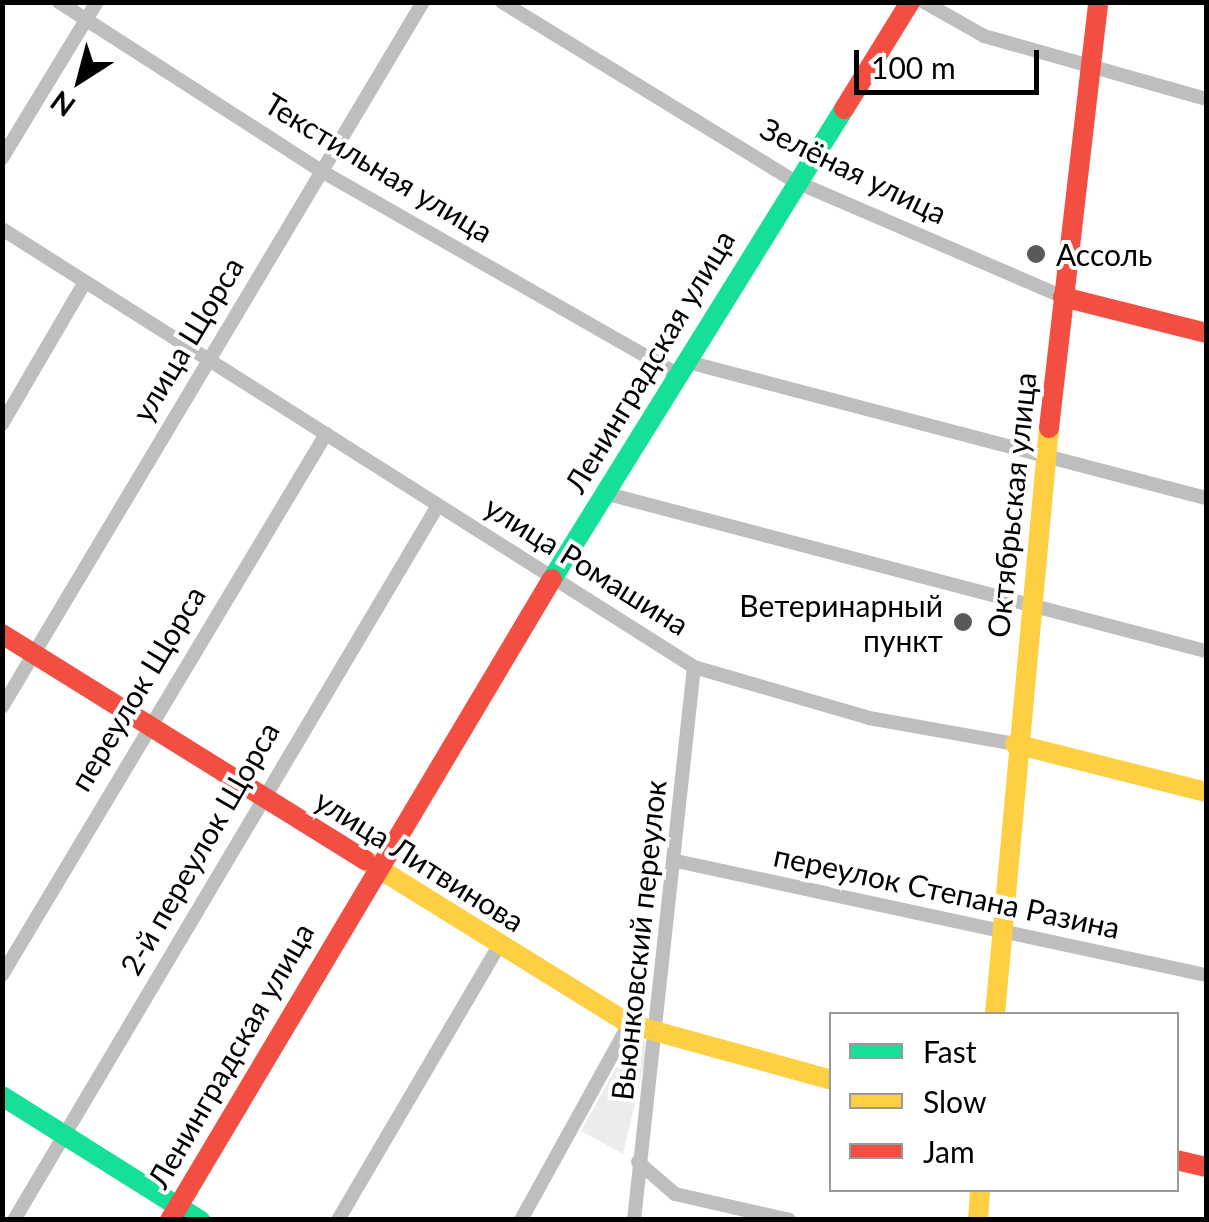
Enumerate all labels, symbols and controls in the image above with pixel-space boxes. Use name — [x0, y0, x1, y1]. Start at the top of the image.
north arrow — [30, 30, 130, 130]
scale bar — [859, 30, 1044, 92]
text: 100 m — [871, 49, 956, 85]
text: N — [44, 84, 81, 124]
street label: Текстильная улица — [258, 85, 500, 249]
street label: Зелёная улица — [755, 109, 953, 231]
street label: Ленинградская улица — [556, 223, 742, 499]
place label: Ассоль — [1056, 236, 1152, 272]
marker: Ассоль — [1025, 243, 1047, 265]
street label: улица Щорса — [124, 250, 250, 428]
street label: Октябрьская улица — [979, 371, 1043, 639]
street label: улица Ромашина — [478, 488, 696, 642]
street label: переулок Щорса — [62, 579, 212, 797]
place label: Ветеринарный пункт — [739, 587, 943, 658]
marker: Ветеринарный пункт — [952, 611, 974, 633]
street label: 2-й переулок Щорса — [112, 715, 286, 981]
street label: Вьюнковский переулок — [603, 778, 673, 1102]
street label: улица Литвинова — [309, 781, 531, 939]
street label: переулок Степана Разина — [771, 837, 1123, 945]
street label: Ленинградская улица — [139, 916, 321, 1194]
legend — [829, 1012, 1179, 1192]
text: Fast — [923, 1033, 977, 1069]
text: Slow — [923, 1083, 986, 1119]
text: Jam — [923, 1133, 975, 1169]

